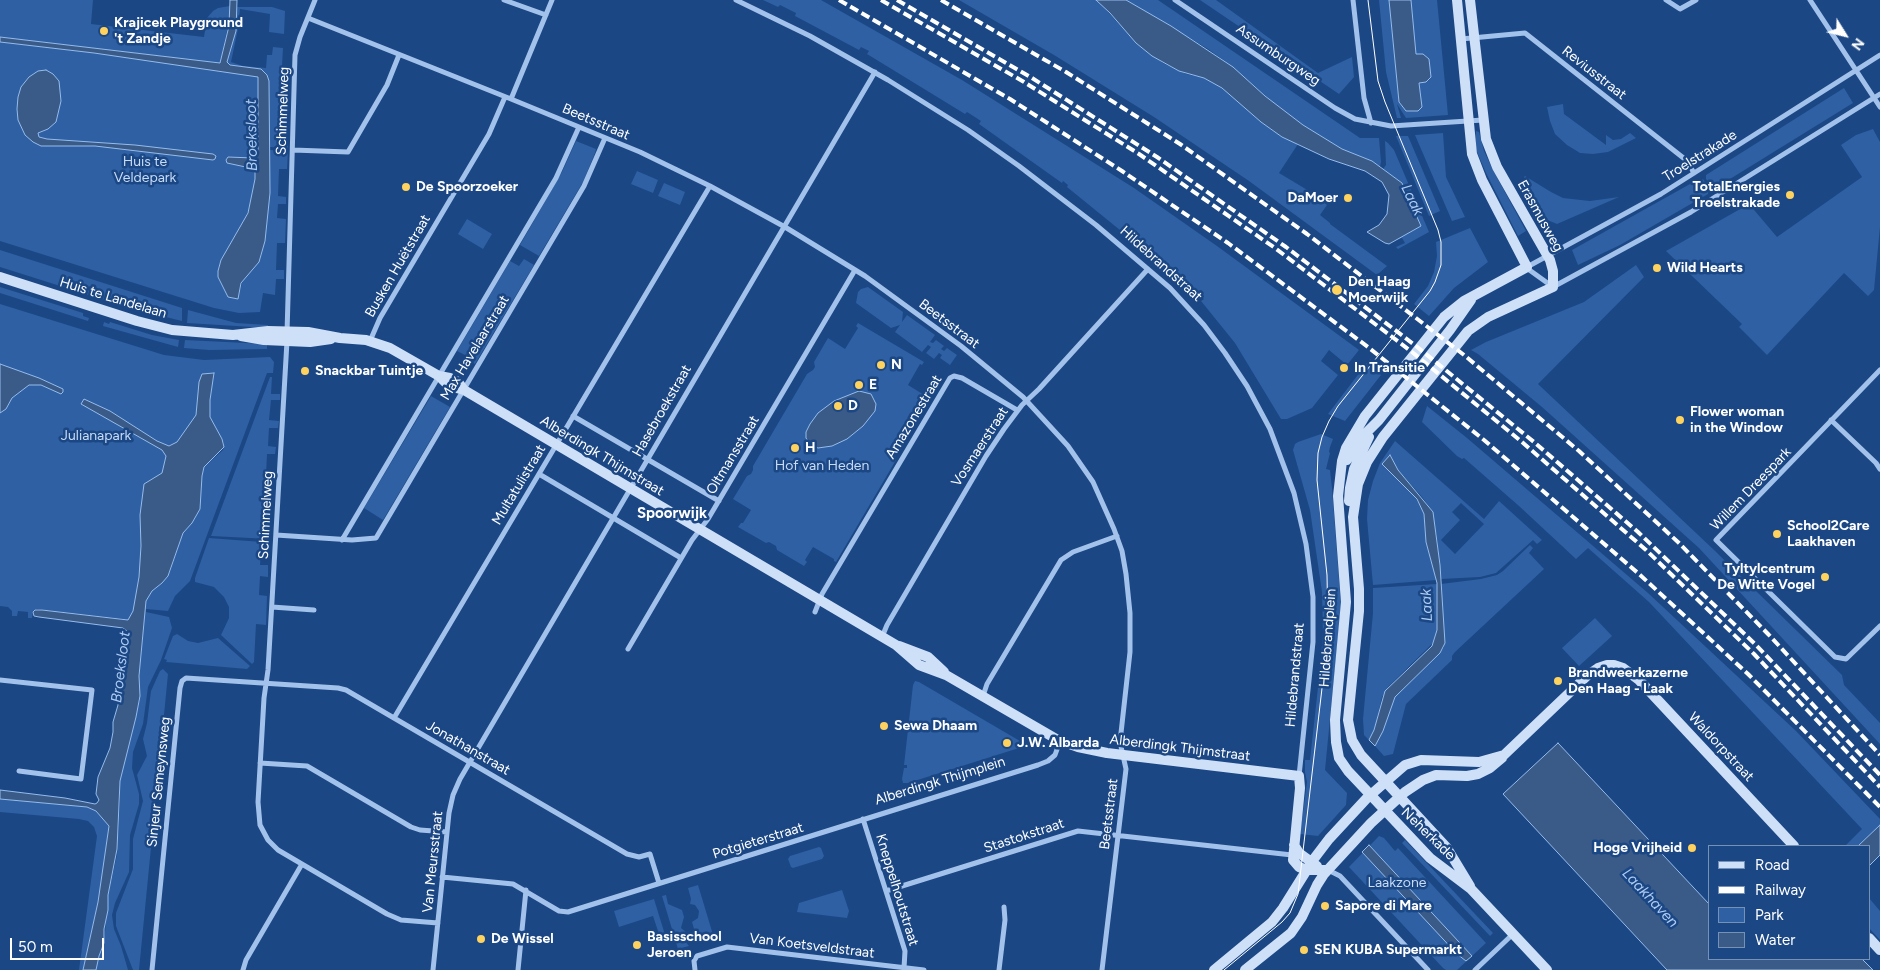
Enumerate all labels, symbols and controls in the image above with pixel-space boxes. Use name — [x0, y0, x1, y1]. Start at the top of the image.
north arrow — [1820, 10, 1870, 60]
place label: Krajicek Playground 't Zandje — [114, 15, 243, 48]
street label: Assumburgweg — [1233, 21, 1323, 89]
marker: Krajicek Playground 't Zandje — [98, 25, 110, 37]
text: N — [1847, 35, 1868, 53]
street label: Reviusstraat — [1558, 43, 1630, 103]
street label: Schimmelweg — [273, 67, 293, 155]
water label: Broeksloot — [242, 99, 262, 171]
street label: Beetsstraat — [560, 100, 632, 144]
street label: Troelstrakade — [1660, 127, 1740, 185]
park label: Huis te Veldepark — [114, 154, 176, 186]
street label: Erasmusweg — [1513, 177, 1567, 255]
place label: De Spoorzoeker — [416, 179, 518, 195]
place label: TotalEnergies Troelstrakade — [1692, 179, 1780, 212]
marker: De Spoorzoeker — [400, 181, 412, 193]
water label: Laak — [1397, 181, 1427, 219]
marker: TotalEnergies Troelstrakade — [1784, 189, 1796, 201]
place label: DaMoer — [1288, 190, 1338, 206]
marker: DaMoer — [1342, 192, 1354, 204]
street label: Busken Huëtstraat — [362, 212, 434, 320]
street label: Hildebrandstraat — [1116, 223, 1206, 305]
place label: Wild Hearts — [1667, 260, 1743, 276]
marker: Wild Hearts — [1651, 262, 1663, 274]
street label: Huis te Landelaan — [57, 274, 169, 322]
place label: Den Haag Moerwijk — [1348, 274, 1411, 306]
marker: Den Haag Moerwijk — [1330, 283, 1344, 297]
street label: Max Havelaarstraat — [437, 292, 513, 404]
street label: Beetsstraat — [915, 296, 983, 352]
place label: N — [891, 357, 902, 373]
marker: N — [875, 359, 887, 371]
place label: In Transitie — [1354, 360, 1425, 376]
street label: Hasebroekstraat — [629, 362, 695, 460]
marker: In Transitie — [1338, 362, 1350, 374]
place label: Snackbar Tuintje — [315, 363, 423, 379]
marker: Snackbar Tuintje — [299, 365, 311, 377]
street label: Amazonestraat — [882, 372, 946, 462]
place label: E — [869, 377, 877, 393]
marker: E — [853, 379, 865, 391]
place label: D — [848, 398, 858, 414]
marker: D — [832, 400, 844, 412]
street label: Vosmaerstraat — [948, 404, 1012, 490]
place label: Flower woman in the Window — [1690, 404, 1784, 437]
street label: Alberdingk Thijmstraat — [537, 412, 667, 500]
street label: Oltmansstraat — [703, 413, 763, 497]
marker: Flower woman in the Window — [1674, 414, 1686, 426]
park label: Julianapark — [61, 428, 131, 444]
place label: H — [805, 440, 815, 456]
street label: Multatulistraat — [488, 442, 550, 528]
marker: H — [789, 442, 801, 454]
street label: Willem Dreespark — [1707, 444, 1795, 534]
park label: Hof van Heden — [775, 458, 869, 474]
street label: Schimmelweg — [255, 470, 277, 560]
district label: Spoorwijk — [637, 505, 707, 523]
place label: School2Care Laakhaven — [1787, 518, 1870, 550]
marker: School2Care Laakhaven — [1771, 528, 1783, 540]
place label: Tyltylcentrum De Witte Vogel — [1717, 561, 1815, 594]
marker: Tyltylcentrum De Witte Vogel — [1819, 571, 1831, 583]
street label: Hildebrandplein — [1316, 588, 1340, 688]
water label: Laak — [1417, 588, 1437, 622]
street label: Hildebrandstraat — [1282, 622, 1308, 728]
water label: Broeksloot — [108, 630, 134, 704]
place label: Brandweerkazerne Den Haag - Laak — [1568, 665, 1688, 698]
marker: Brandweerkazerne Den Haag - Laak — [1552, 675, 1564, 687]
street label: Waldorpstraat — [1685, 709, 1757, 785]
street label: Sinjeur Semeynsweg — [144, 716, 174, 848]
street label: Jonathanstraat — [423, 717, 513, 779]
place label: Sewa Dhaam — [894, 718, 977, 734]
marker: Sewa Dhaam — [878, 720, 890, 732]
street label: Alberdingk Thijmstraat — [1109, 731, 1251, 765]
place label: J.W. Albarda — [1017, 735, 1099, 751]
marker: J.W. Albarda — [1001, 737, 1013, 749]
street label: Alberdingk Thijmplein — [873, 753, 1007, 809]
street label: Beetsstraat — [1096, 777, 1122, 851]
street label: Neherkade — [1398, 804, 1458, 864]
street label: Van Meursstraat — [419, 810, 447, 914]
street label: Stastokstraat — [982, 815, 1066, 857]
street label: Potgieterstraat — [710, 819, 806, 863]
street label: Kneppelhoutstraat — [872, 832, 922, 948]
place label: Hoge Vrijheid — [1593, 840, 1682, 856]
marker: Hoge Vrijheid — [1686, 842, 1698, 854]
legend — [1708, 845, 1870, 960]
text: Road — [1755, 856, 1790, 874]
water label: Laakhaven — [1618, 865, 1682, 931]
park label: Laakzone — [1368, 875, 1426, 891]
text: Railway — [1755, 881, 1806, 899]
place label: Sapore di Mare — [1335, 898, 1432, 914]
marker: Sapore di Mare — [1319, 900, 1331, 912]
text: Park — [1755, 906, 1784, 924]
scale bar — [12, 928, 106, 960]
place label: Basisschool Jeroen — [647, 929, 722, 962]
street label: Van Koetsveldstraat — [749, 930, 875, 962]
place label: De Wissel — [491, 931, 554, 947]
text: Water — [1755, 931, 1795, 949]
marker: De Wissel — [475, 933, 487, 945]
text: 50 m — [18, 938, 53, 956]
marker: Basisschool Jeroen — [631, 939, 643, 951]
place label: SEN KUBA Supermarkt — [1314, 942, 1462, 958]
marker: SEN KUBA Supermarkt — [1298, 944, 1310, 956]

